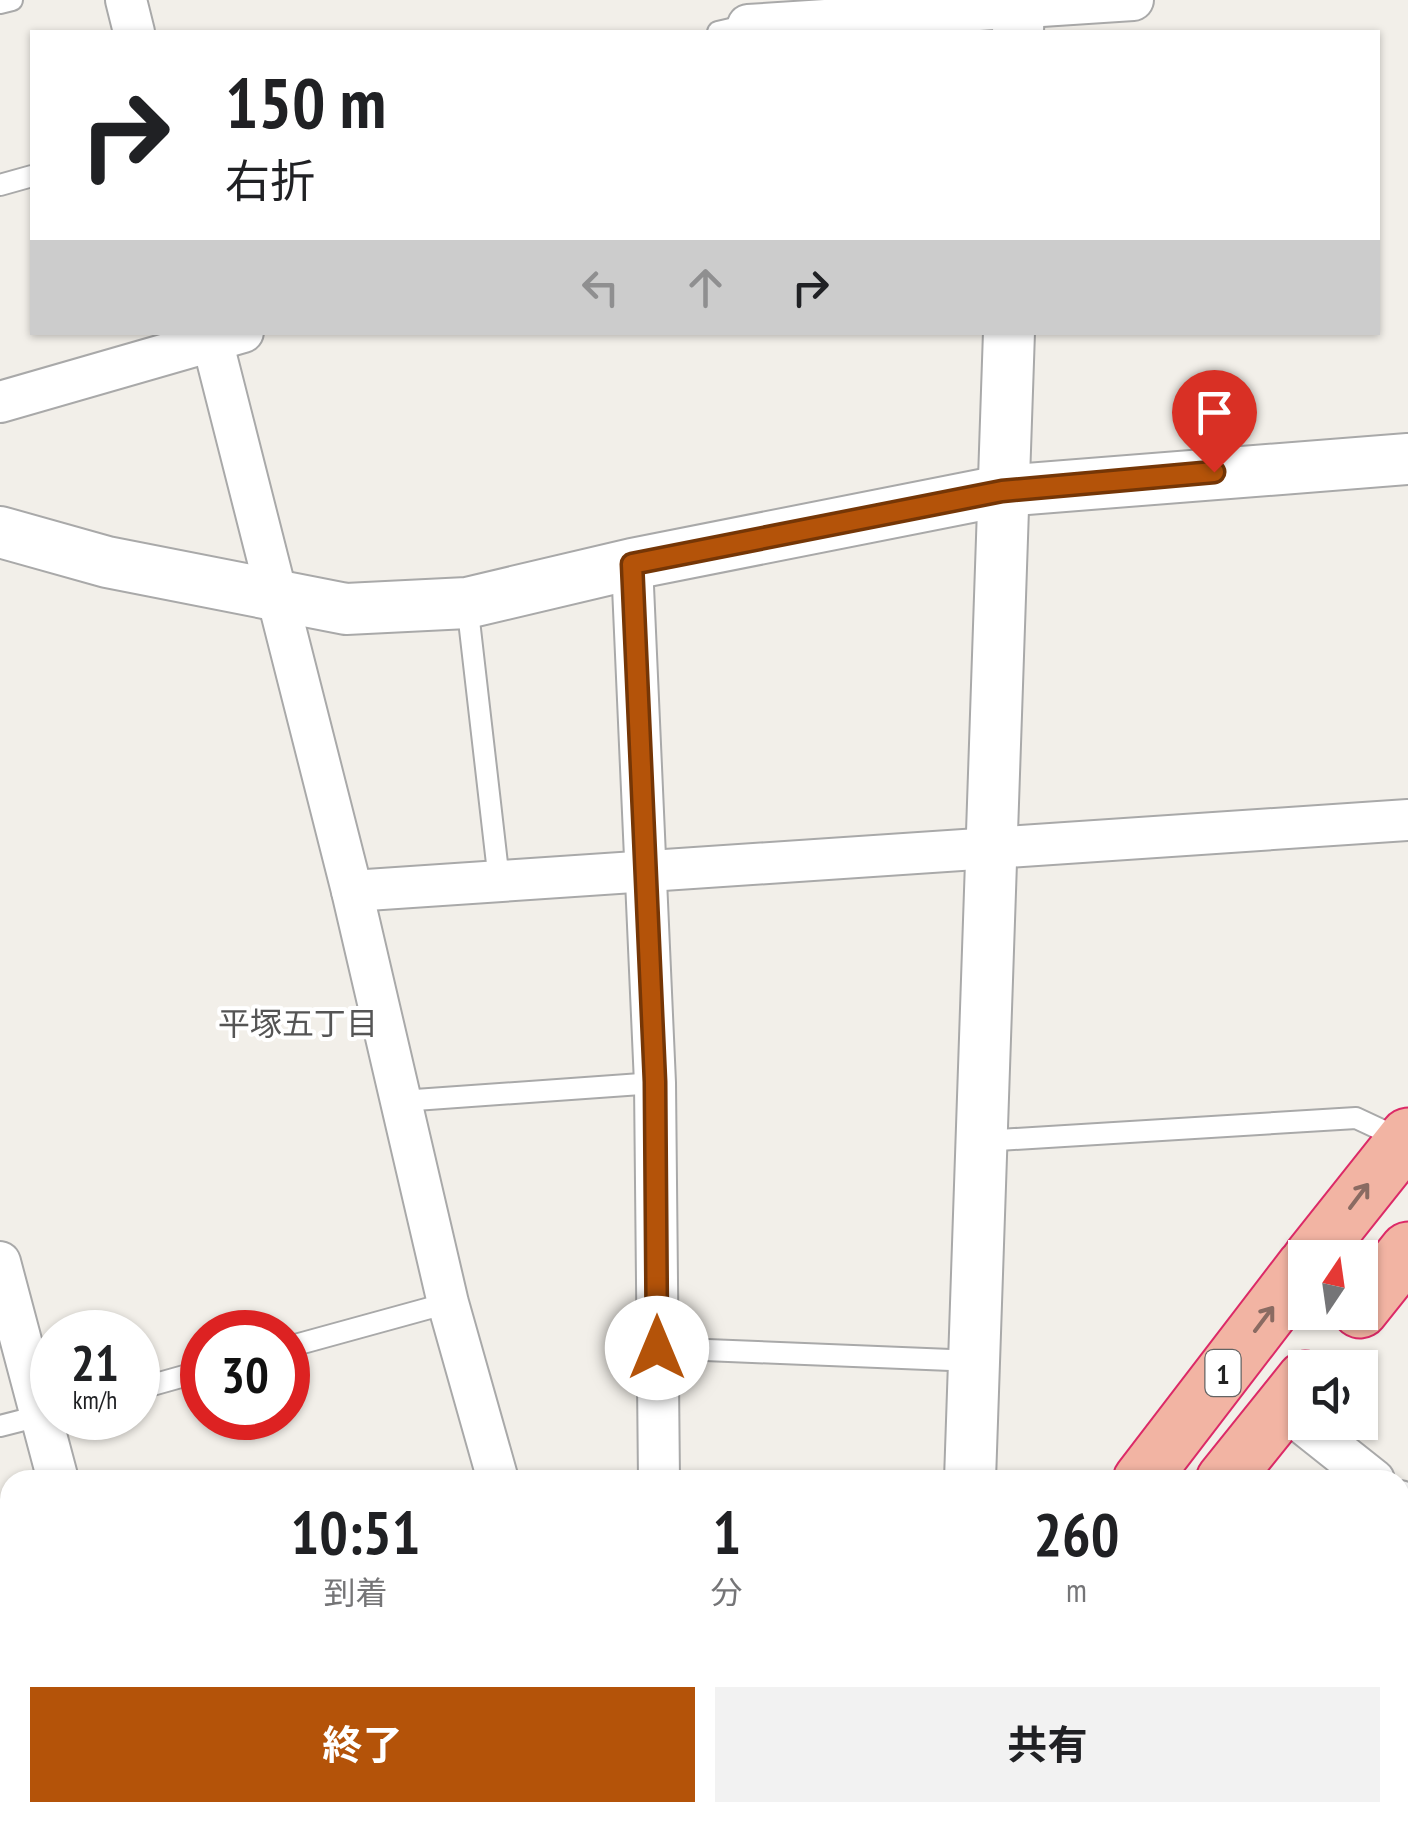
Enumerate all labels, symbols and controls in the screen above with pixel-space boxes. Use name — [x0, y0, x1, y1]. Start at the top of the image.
text: 150 m — [225, 57, 386, 147]
icon: right — [60, 70, 190, 200]
text: 右折 — [225, 151, 315, 209]
icon: left — [573, 260, 628, 315]
icon: ahead — [678, 260, 733, 315]
icon: right — [783, 260, 838, 315]
pin — [1172, 370, 1257, 473]
icon: arrive — [1187, 385, 1242, 440]
district label: 平塚五丁目 — [218, 1002, 378, 1044]
one-way arrow — [1348, 1183, 1369, 1210]
north arrow — [1288, 1240, 1378, 1330]
map controls — [1288, 1240, 1378, 1440]
position arrow — [605, 1296, 709, 1400]
one-way arrow — [1253, 1306, 1274, 1333]
speed limit sign: 30 — [180, 1310, 310, 1440]
text: 21 — [71, 1330, 119, 1395]
road number: 1 — [1206, 1350, 1240, 1396]
button: sound — [1288, 1350, 1378, 1440]
text: km/h — [73, 1384, 117, 1416]
text: 10:51 — [291, 1493, 420, 1571]
text: 1 — [713, 1493, 741, 1571]
text: 260 — [1033, 1495, 1119, 1573]
text: m — [1066, 1569, 1087, 1611]
text: 到着 — [323, 1571, 387, 1613]
text: 分 — [711, 1571, 743, 1613]
button: 終了 — [30, 1687, 695, 1802]
button: 共有 — [715, 1687, 1380, 1802]

